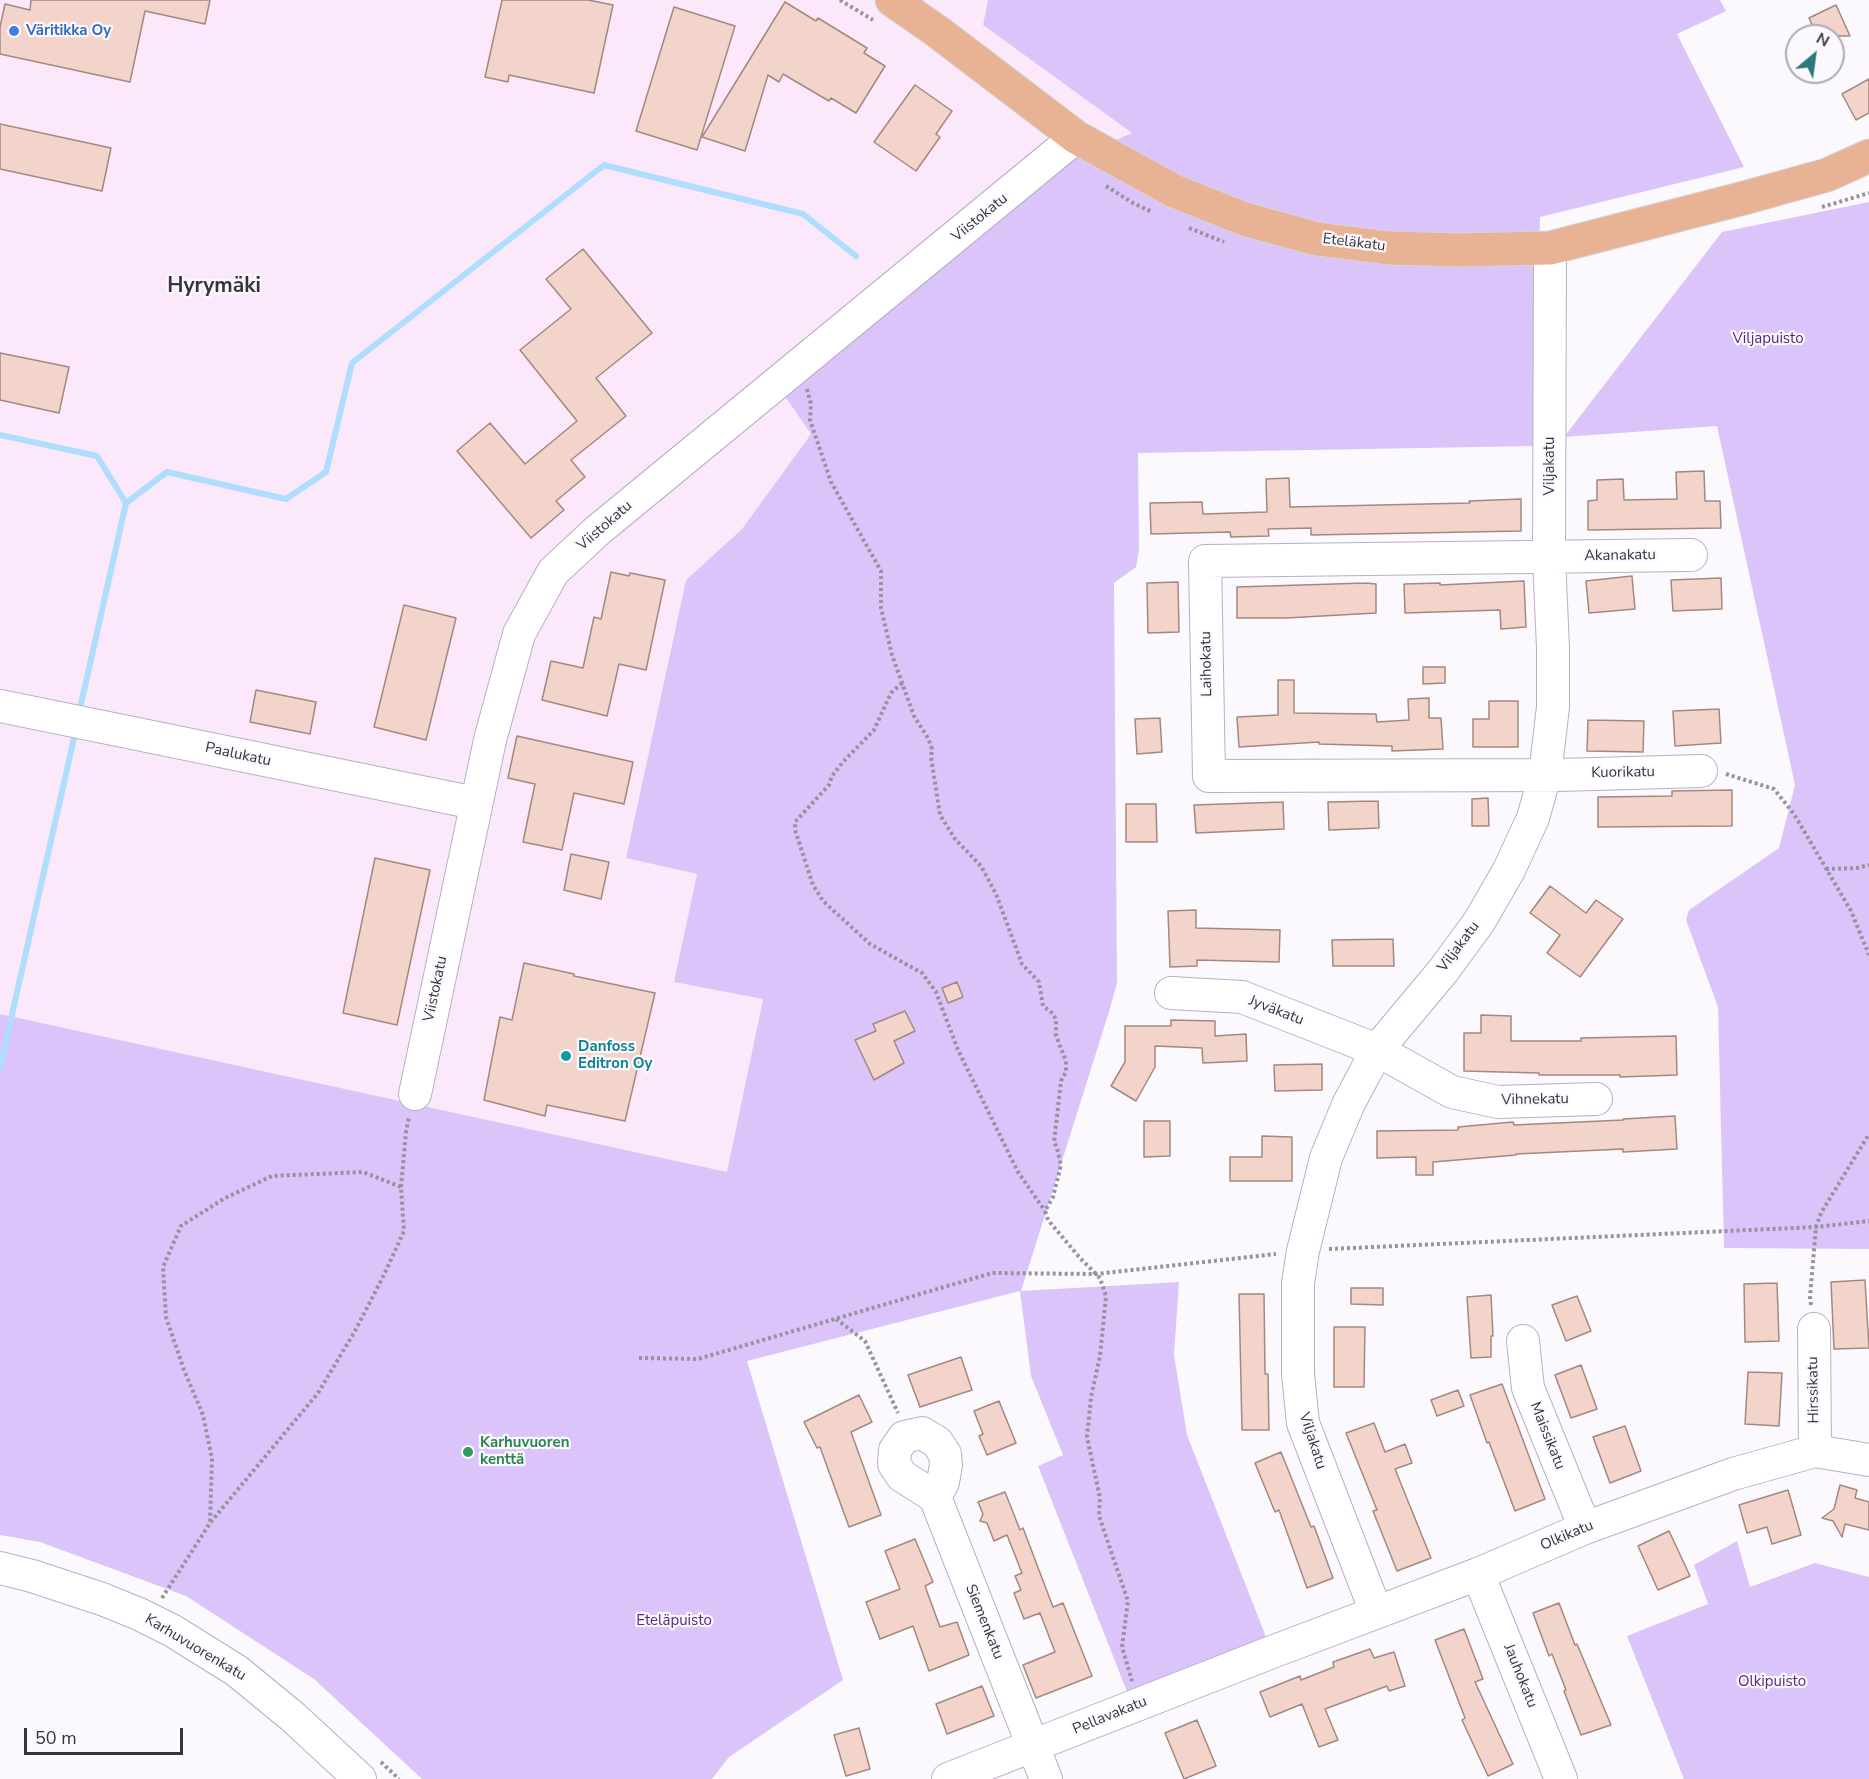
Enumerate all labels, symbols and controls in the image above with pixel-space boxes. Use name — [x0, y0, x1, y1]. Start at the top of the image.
place label: Väritikka Oy — [26, 22, 111, 40]
marker: Väritikka Oy — [7, 24, 21, 38]
north arrow — [1785, 24, 1845, 84]
text: N — [1812, 27, 1833, 53]
street label: Viistokatu — [948, 190, 1012, 246]
street label: Eteläkatu — [1322, 230, 1386, 256]
district label: Hyrymäki — [167, 274, 261, 300]
park label: Viljapuisto — [1732, 330, 1804, 348]
street label: Viljakatu — [1541, 437, 1559, 495]
street label: Viistokatu — [574, 497, 636, 555]
street label: Akanakatu — [1584, 546, 1656, 566]
street label: Laihokatu — [1197, 631, 1217, 697]
street label: Paalukatu — [203, 739, 273, 771]
street label: Kuorikatu — [1591, 763, 1655, 783]
street label: Viljakatu — [1434, 918, 1484, 976]
street label: Viistokatu — [420, 954, 452, 1024]
street label: Jyväkatu — [1246, 992, 1306, 1030]
place label: Danfoss Editron Oy — [578, 1038, 652, 1073]
marker: Danfoss Editron Oy — [559, 1049, 573, 1063]
street label: Vihnekatu — [1501, 1090, 1569, 1110]
street label: Hirssikatu — [1804, 1356, 1824, 1424]
street label: Maissikatu — [1525, 1400, 1569, 1472]
street label: Viljakatu — [1294, 1410, 1330, 1472]
place label: Karhuvuoren kenttä — [480, 1434, 569, 1469]
marker: Karhuvuoren kenttä — [461, 1445, 475, 1459]
street label: Olkikatu — [1538, 1517, 1596, 1555]
street label: Siemenkatu — [961, 1582, 1007, 1662]
street label: Karhuvuorenkatu — [141, 1611, 249, 1685]
park label: Eteläpuisto — [636, 1612, 712, 1630]
street label: Jauhokatu — [1499, 1642, 1541, 1710]
park label: Olkipuisto — [1738, 1673, 1806, 1691]
street label: Pellavakatu — [1070, 1693, 1150, 1739]
scale bar — [27, 1716, 186, 1754]
text: 50 m — [35, 1726, 77, 1750]

